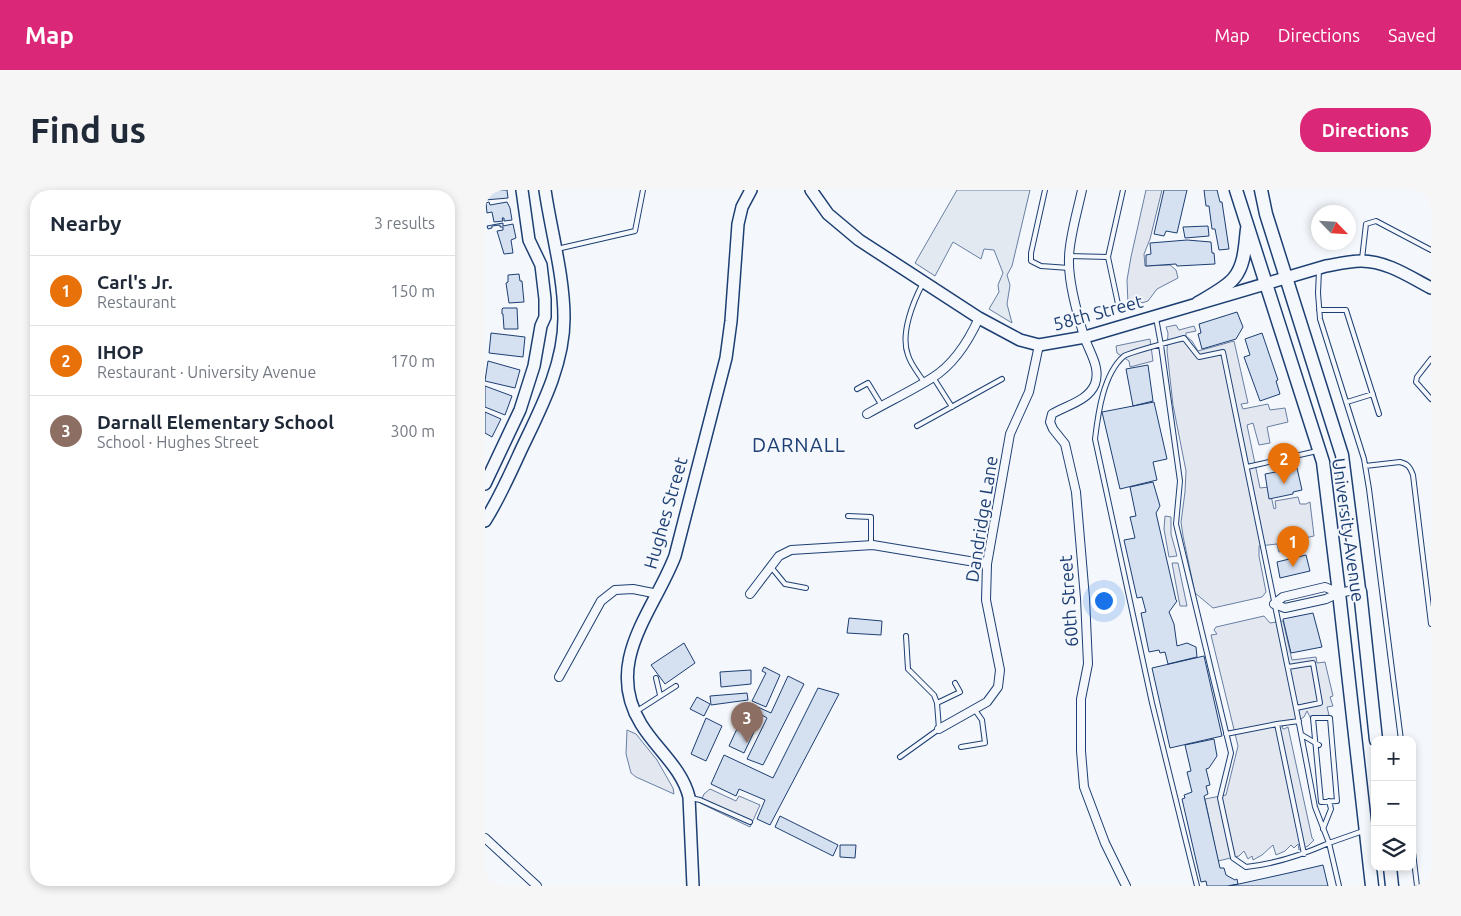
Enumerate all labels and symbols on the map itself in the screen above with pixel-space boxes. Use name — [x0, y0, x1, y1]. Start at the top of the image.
north arrow — [1311, 205, 1356, 250]
street label: 58th Street — [1051, 290, 1145, 334]
district label: DARNALL — [752, 433, 846, 456]
pin: 2 — [1268, 443, 1300, 484]
street label: Hughes Street — [639, 454, 691, 571]
street label: Dandridge Lane — [961, 454, 1001, 583]
street label: University Avenue — [1329, 457, 1369, 603]
pin: 1 — [1277, 526, 1309, 567]
street label: 60th Street — [1055, 554, 1081, 648]
your location — [1091, 588, 1117, 614]
pin: 3 — [731, 702, 763, 743]

